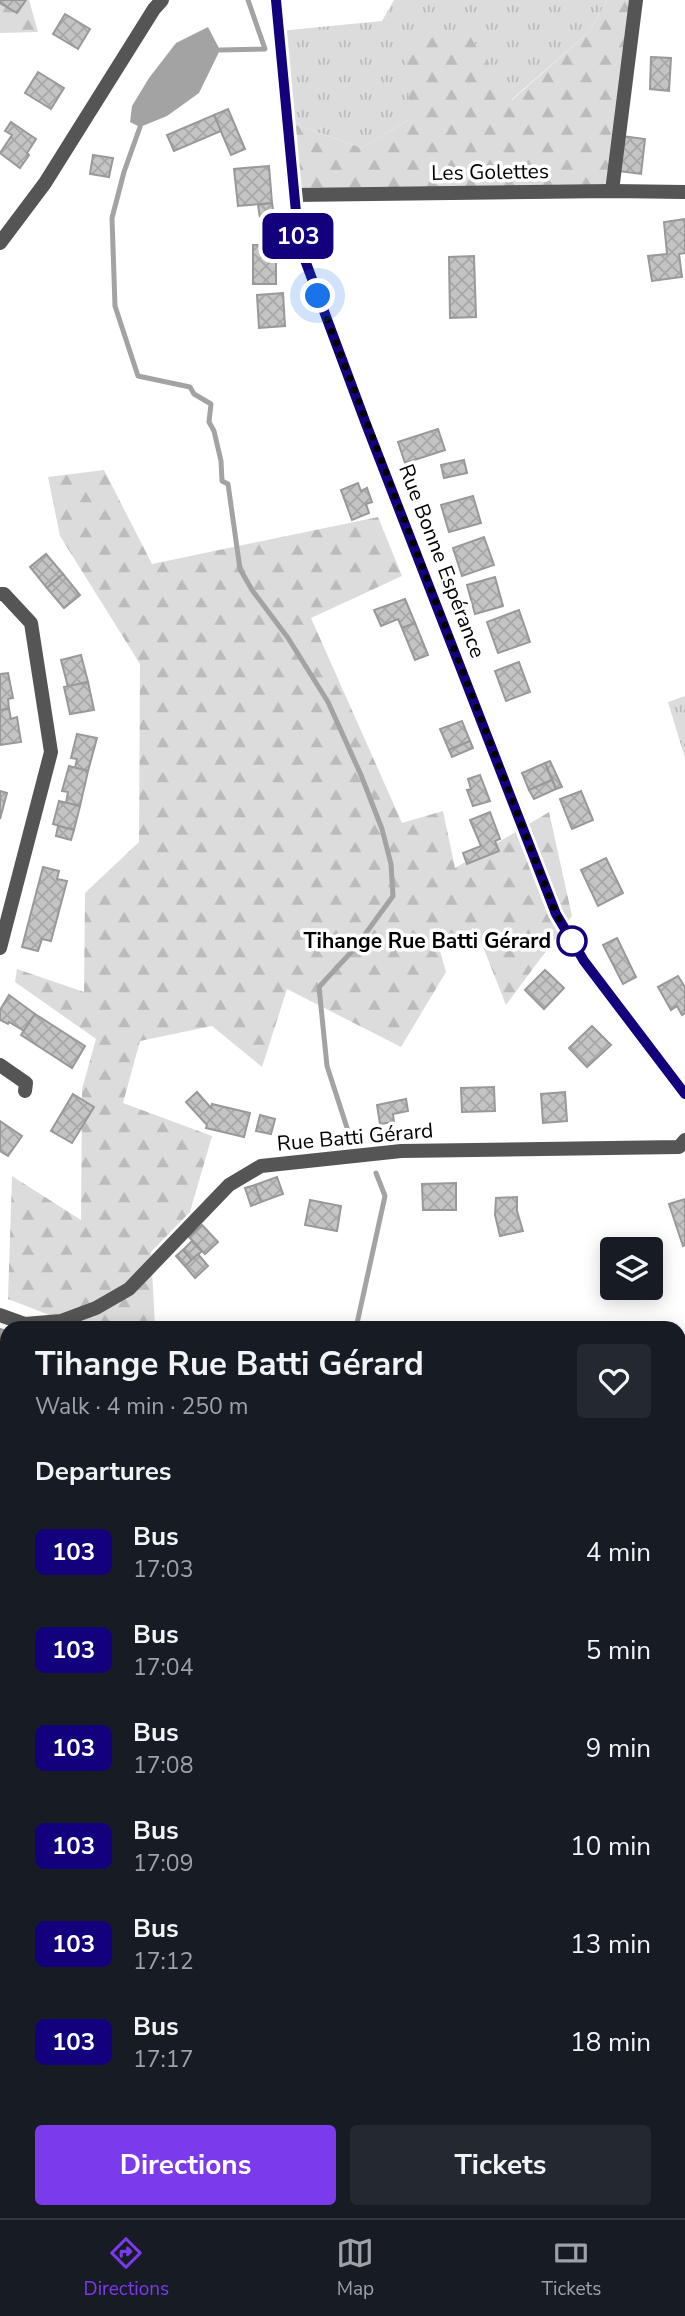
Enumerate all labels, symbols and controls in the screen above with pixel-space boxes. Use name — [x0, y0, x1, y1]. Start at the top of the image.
street label: Les Golettes — [431, 157, 549, 187]
line badge: 103 — [258, 213, 338, 259]
text: 103 — [276, 220, 320, 252]
your location — [300, 278, 335, 313]
street label: Rue Bonne Espérance — [392, 460, 492, 662]
marker: Tihange Rue Batti Gérard — [557, 926, 587, 956]
place label: Tihange Rue Batti Gérard — [304, 927, 551, 955]
street label: Rue Batti Gérard — [276, 1116, 434, 1158]
map controls — [600, 1237, 663, 1300]
button: layers — [600, 1237, 663, 1300]
text: Tihange Rue Batti Gérard — [35, 1342, 424, 1387]
button: heart — [577, 1344, 651, 1418]
text: Walk · 4 min · 250 m — [35, 1391, 248, 1422]
text: Departures — [35, 1454, 171, 1489]
text: Bus — [133, 1519, 179, 1554]
text: 4 min — [586, 1535, 651, 1570]
text: 103 — [52, 1536, 95, 1568]
text: 17:03 — [133, 1554, 193, 1585]
text: Bus — [133, 1617, 179, 1652]
text: 5 min — [586, 1633, 651, 1668]
text: 103 — [52, 1634, 95, 1666]
text: 17:04 — [133, 1652, 193, 1683]
text: Bus — [133, 1715, 179, 1750]
text: 9 min — [586, 1731, 651, 1766]
text: 103 — [52, 1732, 95, 1764]
text: 17:08 — [133, 1750, 193, 1781]
text: Bus — [133, 1813, 179, 1848]
text: 10 min — [570, 1829, 651, 1864]
text: 103 — [52, 1830, 95, 1862]
text: 17:09 — [133, 1848, 193, 1879]
text: Bus — [133, 1911, 179, 1946]
text: 13 min — [570, 1927, 651, 1962]
text: 103 — [52, 1928, 95, 1960]
text: 17:12 — [133, 1946, 193, 1977]
text: Bus — [133, 2009, 179, 2044]
text: 18 min — [570, 2025, 651, 2060]
text: 103 — [52, 2026, 95, 2058]
text: 17:17 — [133, 2044, 193, 2075]
button: Directions — [35, 2125, 336, 2205]
button: Tickets — [350, 2125, 651, 2205]
tab: Directions — [84, 2234, 169, 2302]
tab: Map — [336, 2234, 374, 2302]
tab: Tickets — [542, 2234, 601, 2302]

